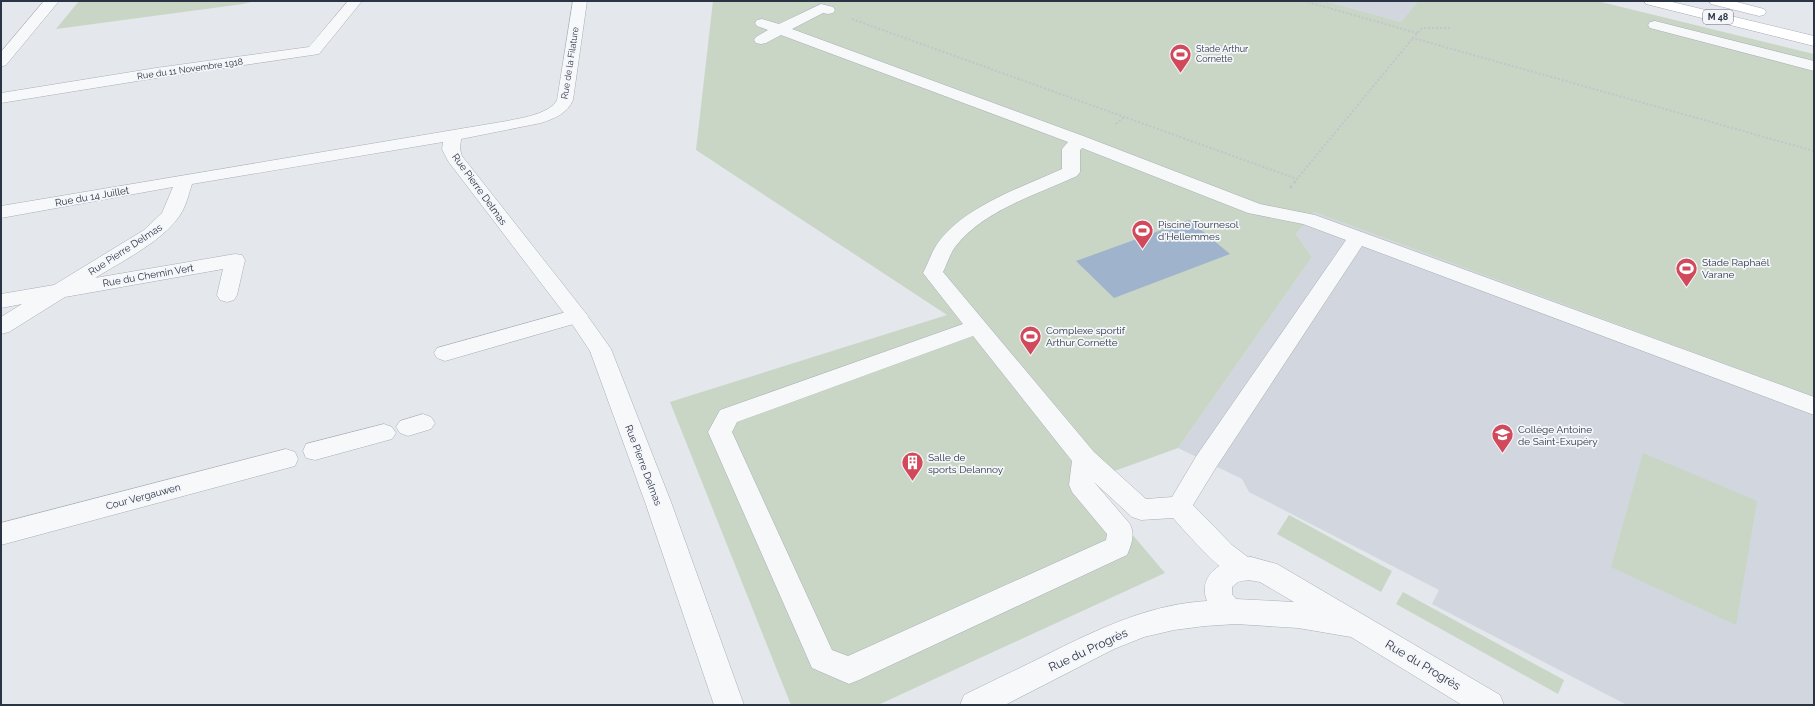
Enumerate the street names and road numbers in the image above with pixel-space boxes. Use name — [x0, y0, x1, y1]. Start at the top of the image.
road number: M 48 — [1703, 10, 1733, 24]
street label: Rue de la Filature — [559, 26, 581, 100]
street label: Rue du 11 Novembre 1918 — [136, 57, 244, 81]
street label: Rue Pierre Delmas — [450, 151, 509, 227]
street label: Rue du 14 Juillet — [54, 184, 131, 208]
street label: Rue Pierre Delmas — [86, 221, 164, 277]
street label: Rue du Chemin Vert — [102, 262, 195, 289]
street label: Rue Pierre Delmas — [623, 423, 664, 507]
street label: Cour Vergauwen — [105, 481, 182, 512]
street label: Rue du Progrès — [1046, 625, 1130, 674]
street label: Rue du Progrès — [1383, 637, 1463, 693]

